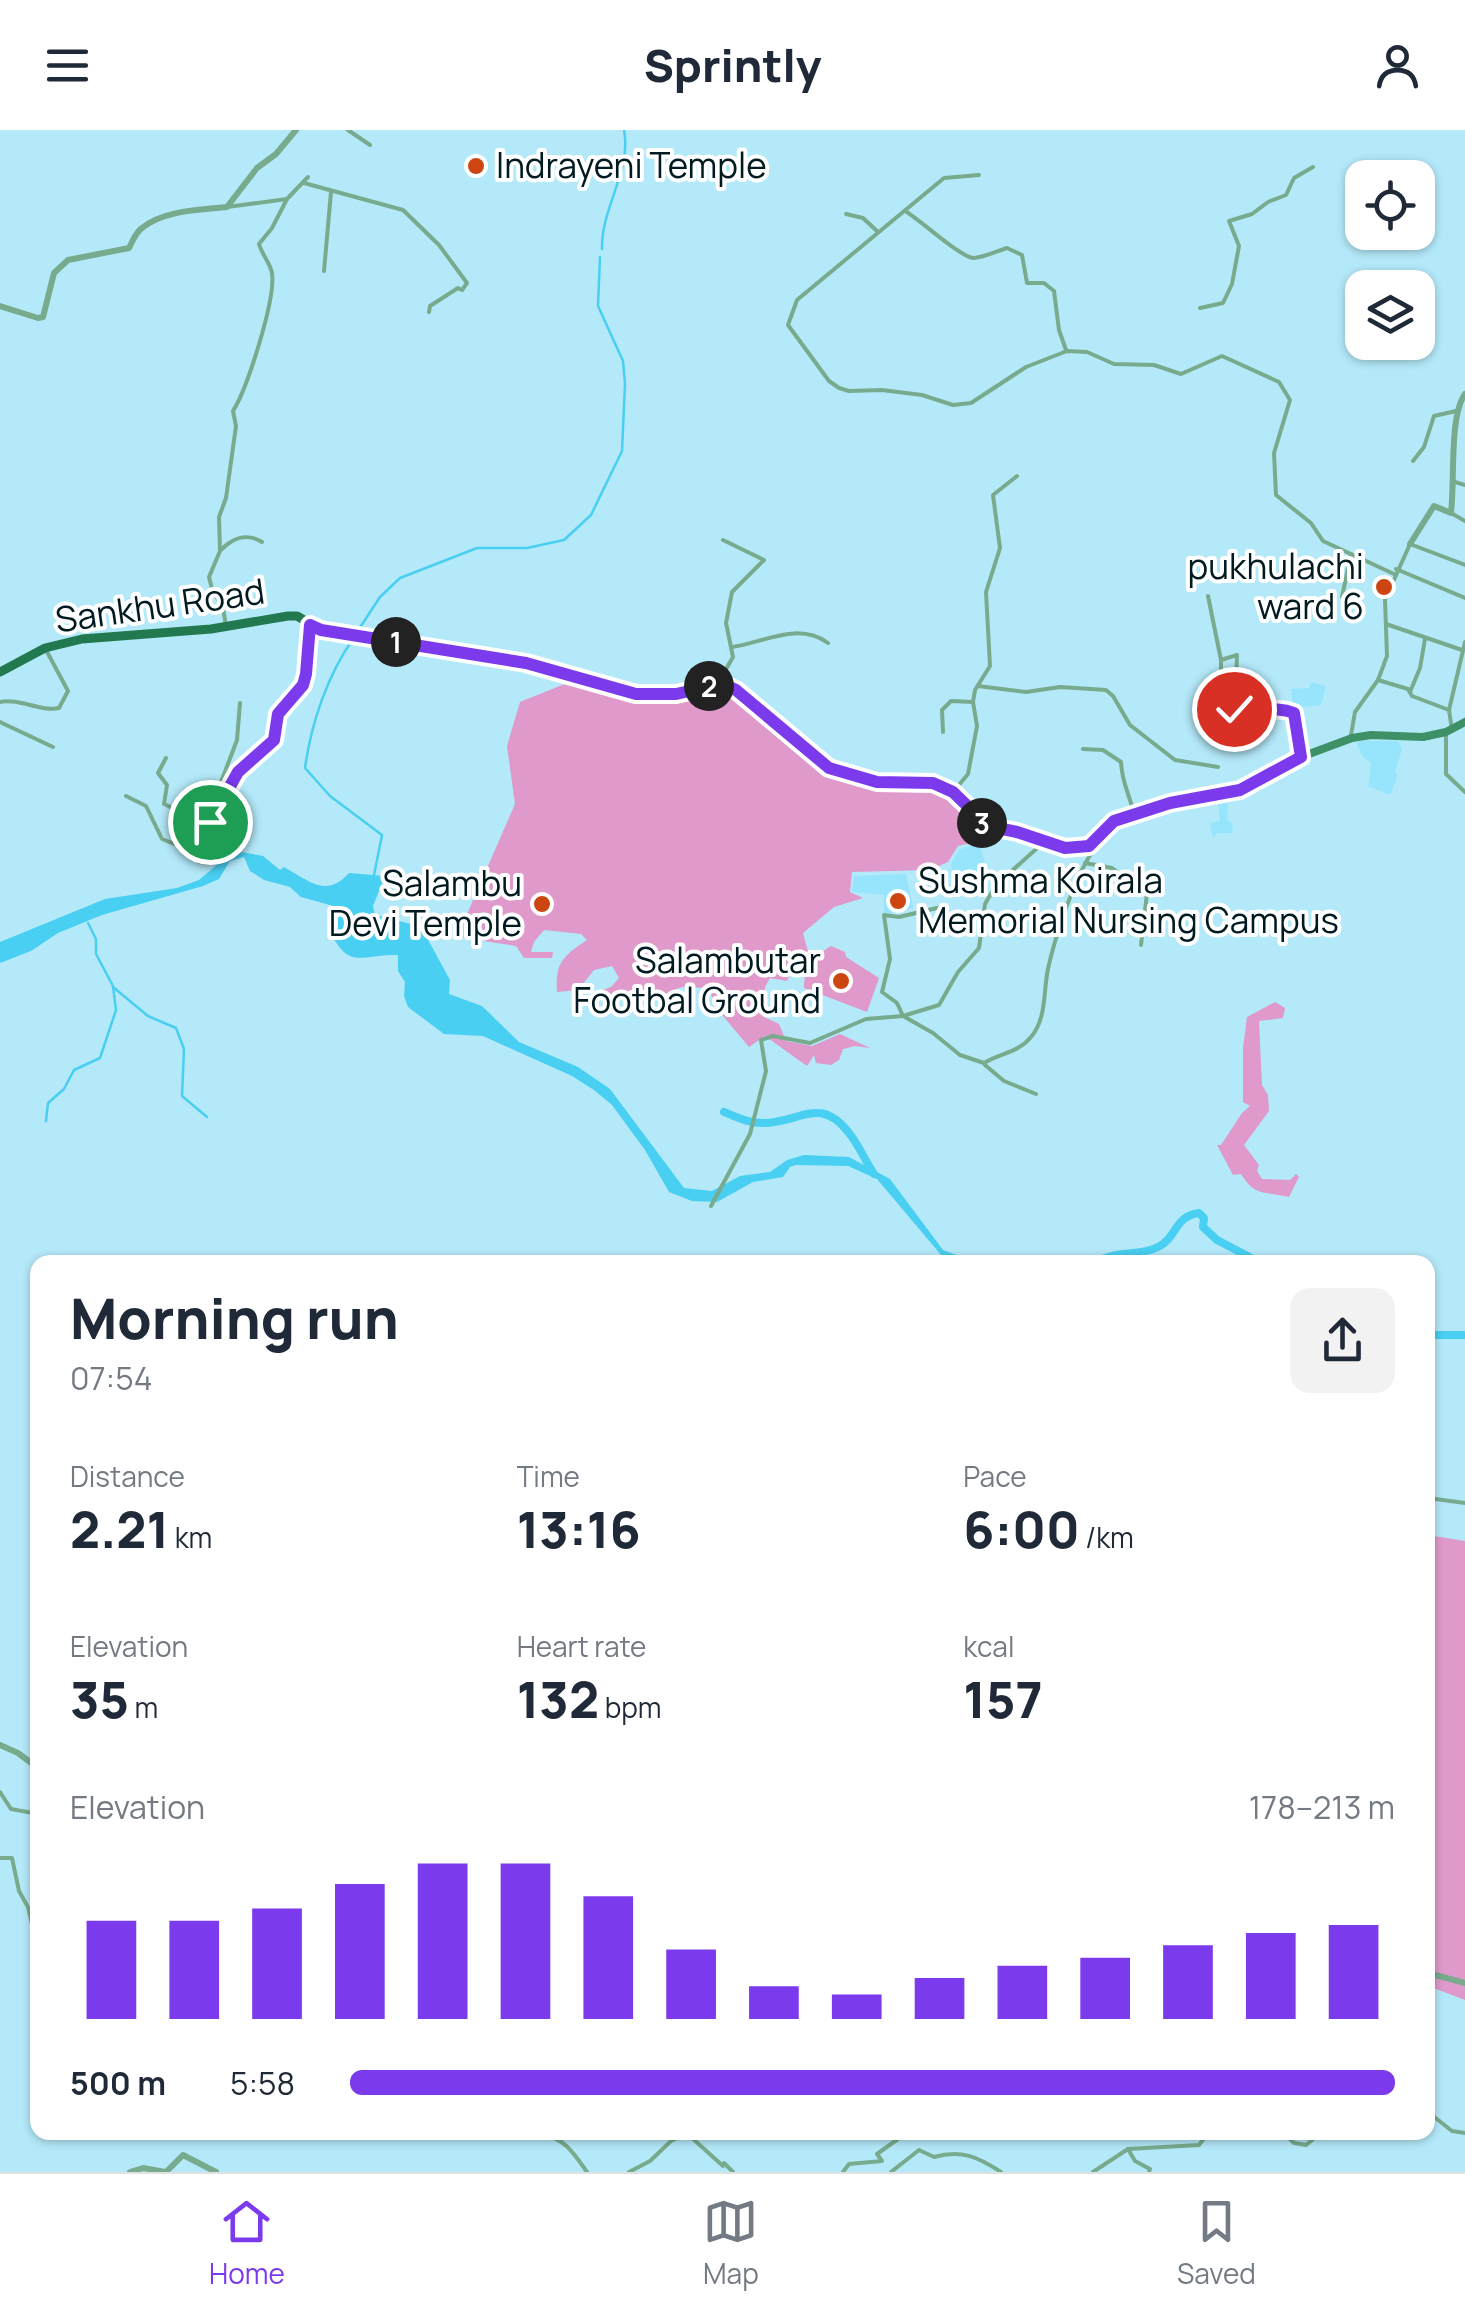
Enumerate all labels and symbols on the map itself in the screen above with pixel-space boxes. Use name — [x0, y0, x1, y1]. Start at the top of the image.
place label: Indrayeni Temple — [496, 141, 767, 189]
marker: Indrayeni Temple — [465, 155, 487, 177]
place label: pukhulachi ward 6 — [1188, 542, 1364, 630]
street label: Sankhu Road — [52, 567, 268, 643]
marker: pukhulachi ward 6 — [1373, 576, 1395, 598]
pin: 1 — [371, 617, 421, 667]
pin: 2 — [684, 661, 734, 711]
pin — [1192, 667, 1277, 752]
pin — [168, 780, 253, 865]
pin: 3 — [957, 798, 1007, 848]
place label: Sushma Koirala Memorial Nursing Campus — [918, 856, 1339, 944]
place label: Salambu Devi Temple — [329, 859, 522, 947]
marker: Sushma Koirala Memorial Nursing Campus — [887, 890, 909, 912]
marker: Salambu Devi Temple — [531, 893, 553, 915]
place label: Salambutar Footbal Ground — [573, 936, 821, 1024]
marker: Salambutar Footbal Ground — [830, 970, 852, 992]

